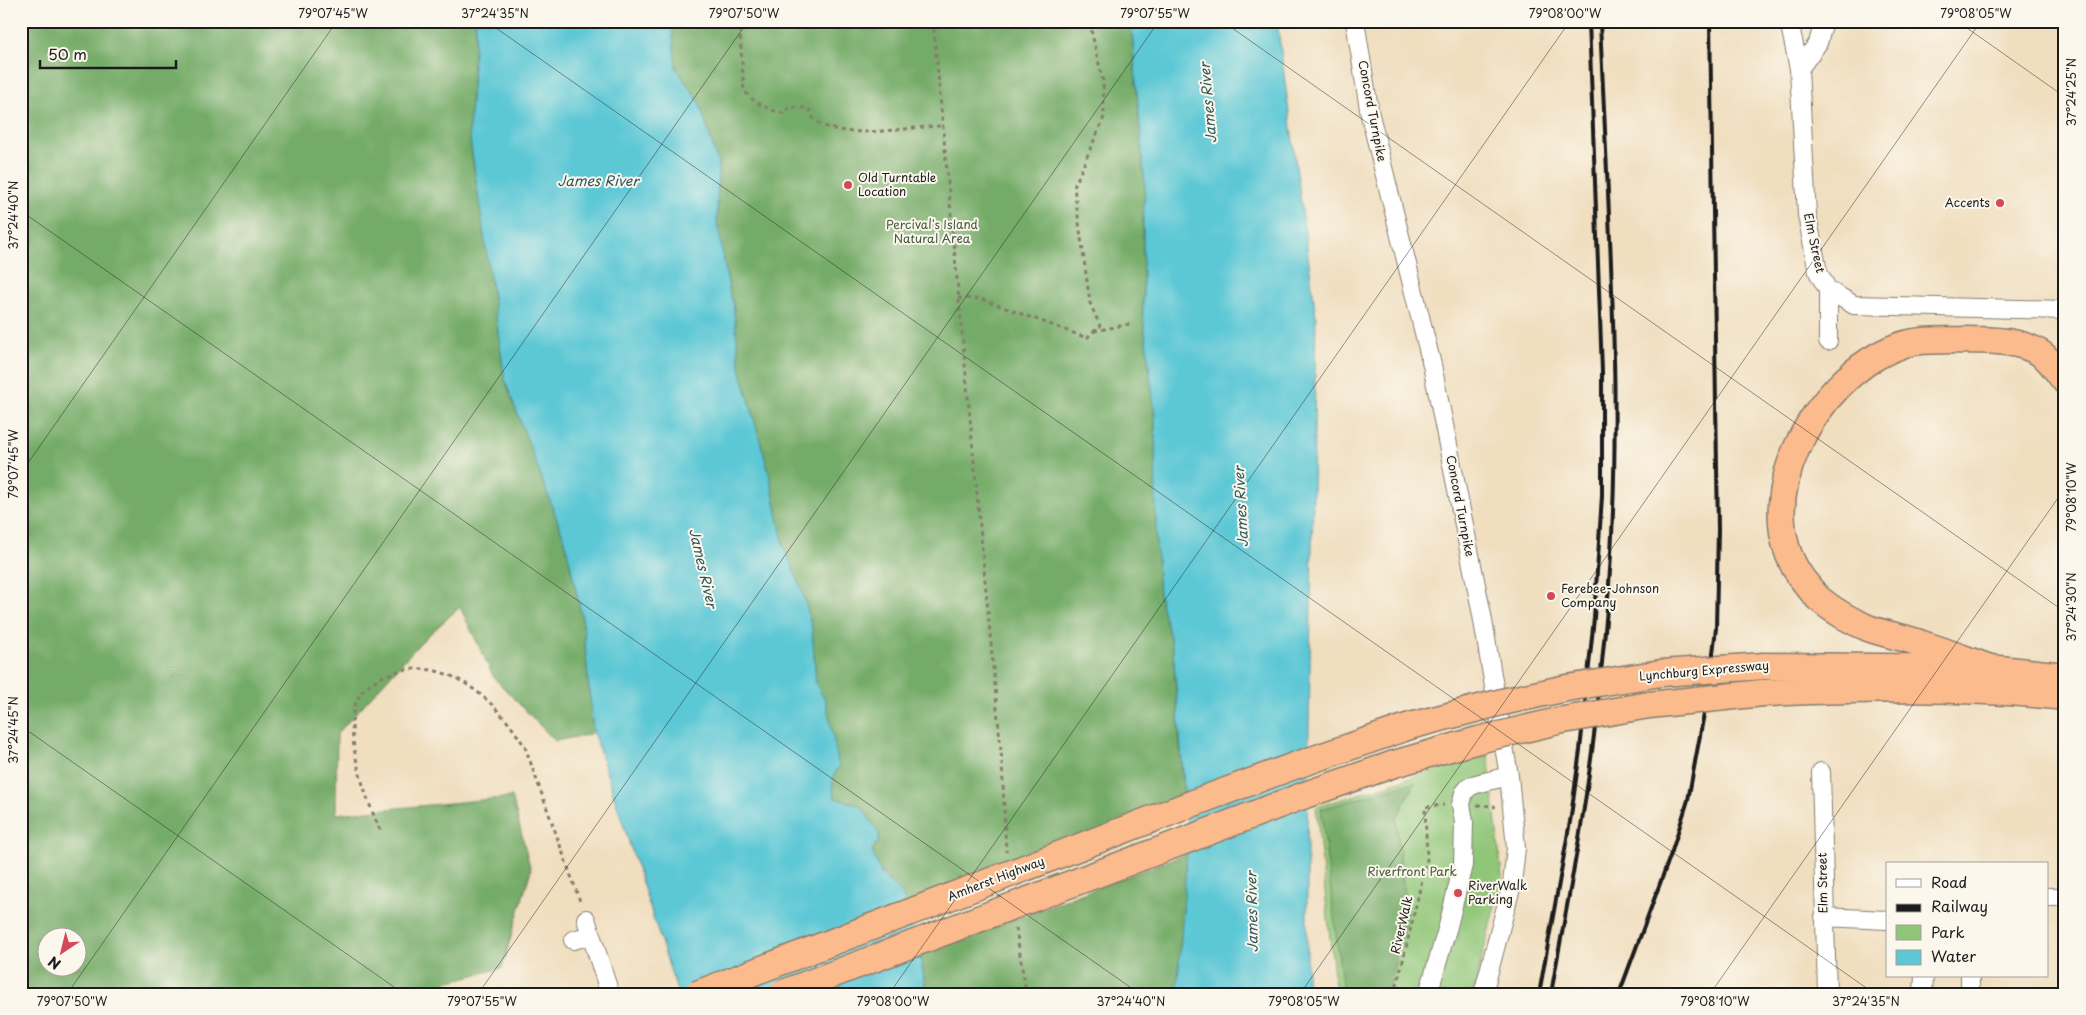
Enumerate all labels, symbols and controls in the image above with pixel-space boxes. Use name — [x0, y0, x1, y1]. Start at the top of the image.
text: 79°07'45"W — [298, 4, 368, 22]
text: 37°24'35"N — [461, 4, 529, 22]
text: 79°07'50"W — [709, 4, 780, 22]
text: 79°07'55"W — [1120, 4, 1190, 22]
text: 79°08'00"W — [1529, 4, 1602, 22]
text: 79°08'05"W — [1940, 4, 2012, 22]
scale bar — [40, 38, 176, 70]
text: 50 m — [48, 42, 87, 65]
text: 37°24'25"N — [2062, 58, 2080, 126]
street label: Concord Turnpike — [1354, 59, 1392, 163]
water label: James River — [1193, 60, 1222, 144]
place label: Old Turntable Location — [858, 168, 937, 200]
water label: James River — [557, 170, 640, 191]
marker: Old Turntable Location — [842, 179, 854, 191]
text: 37°24'40"N — [4, 181, 22, 249]
place label: Accents — [1945, 193, 1990, 211]
marker: Accents — [1994, 197, 2006, 209]
street label: Elm Street — [1800, 211, 1830, 274]
park label: Percival's Island Natural Area — [886, 215, 979, 247]
text: 79°07'45"W — [4, 429, 22, 499]
street label: Concord Turnpike — [1442, 454, 1480, 558]
text: 79°08'10"W — [2062, 462, 2080, 532]
water label: James River — [1228, 464, 1253, 548]
water label: James River — [684, 526, 723, 611]
text: 37°24'30"N — [2062, 572, 2080, 642]
place label: Ferebee-Johnson Company — [1561, 579, 1659, 611]
marker: Ferebee-Johnson Company — [1545, 590, 1557, 602]
street label: Lynchburg Expressway — [1638, 655, 1770, 685]
text: 37°24'45"N — [4, 696, 22, 764]
street label: Amherst Highway — [944, 851, 1047, 905]
street label: Elm Street — [1812, 852, 1832, 914]
park label: Riverfront Park — [1367, 862, 1457, 880]
legend — [1886, 862, 2048, 978]
water label: James River — [1240, 870, 1263, 953]
text: Road — [1931, 870, 1967, 893]
place label: RiverWalk Parking — [1468, 876, 1527, 908]
marker: RiverWalk Parking — [1452, 887, 1464, 899]
street label: RiverWalk — [1386, 894, 1416, 956]
text: Railway — [1931, 894, 1988, 917]
text: Park — [1931, 920, 1965, 943]
north arrow — [38, 928, 88, 978]
text: Water — [1931, 944, 1976, 967]
text: N — [44, 951, 65, 975]
text: 79°07'50"W — [37, 992, 108, 1010]
text: 79°07'55"W — [447, 992, 517, 1010]
text: 79°08'00"W — [857, 992, 930, 1010]
text: 37°24'40"N — [1097, 992, 1165, 1010]
text: 79°08'05"W — [1268, 992, 1340, 1010]
text: 79°08'10"W — [1680, 992, 1750, 1010]
text: 37°24'35"N — [1832, 992, 1900, 1010]

